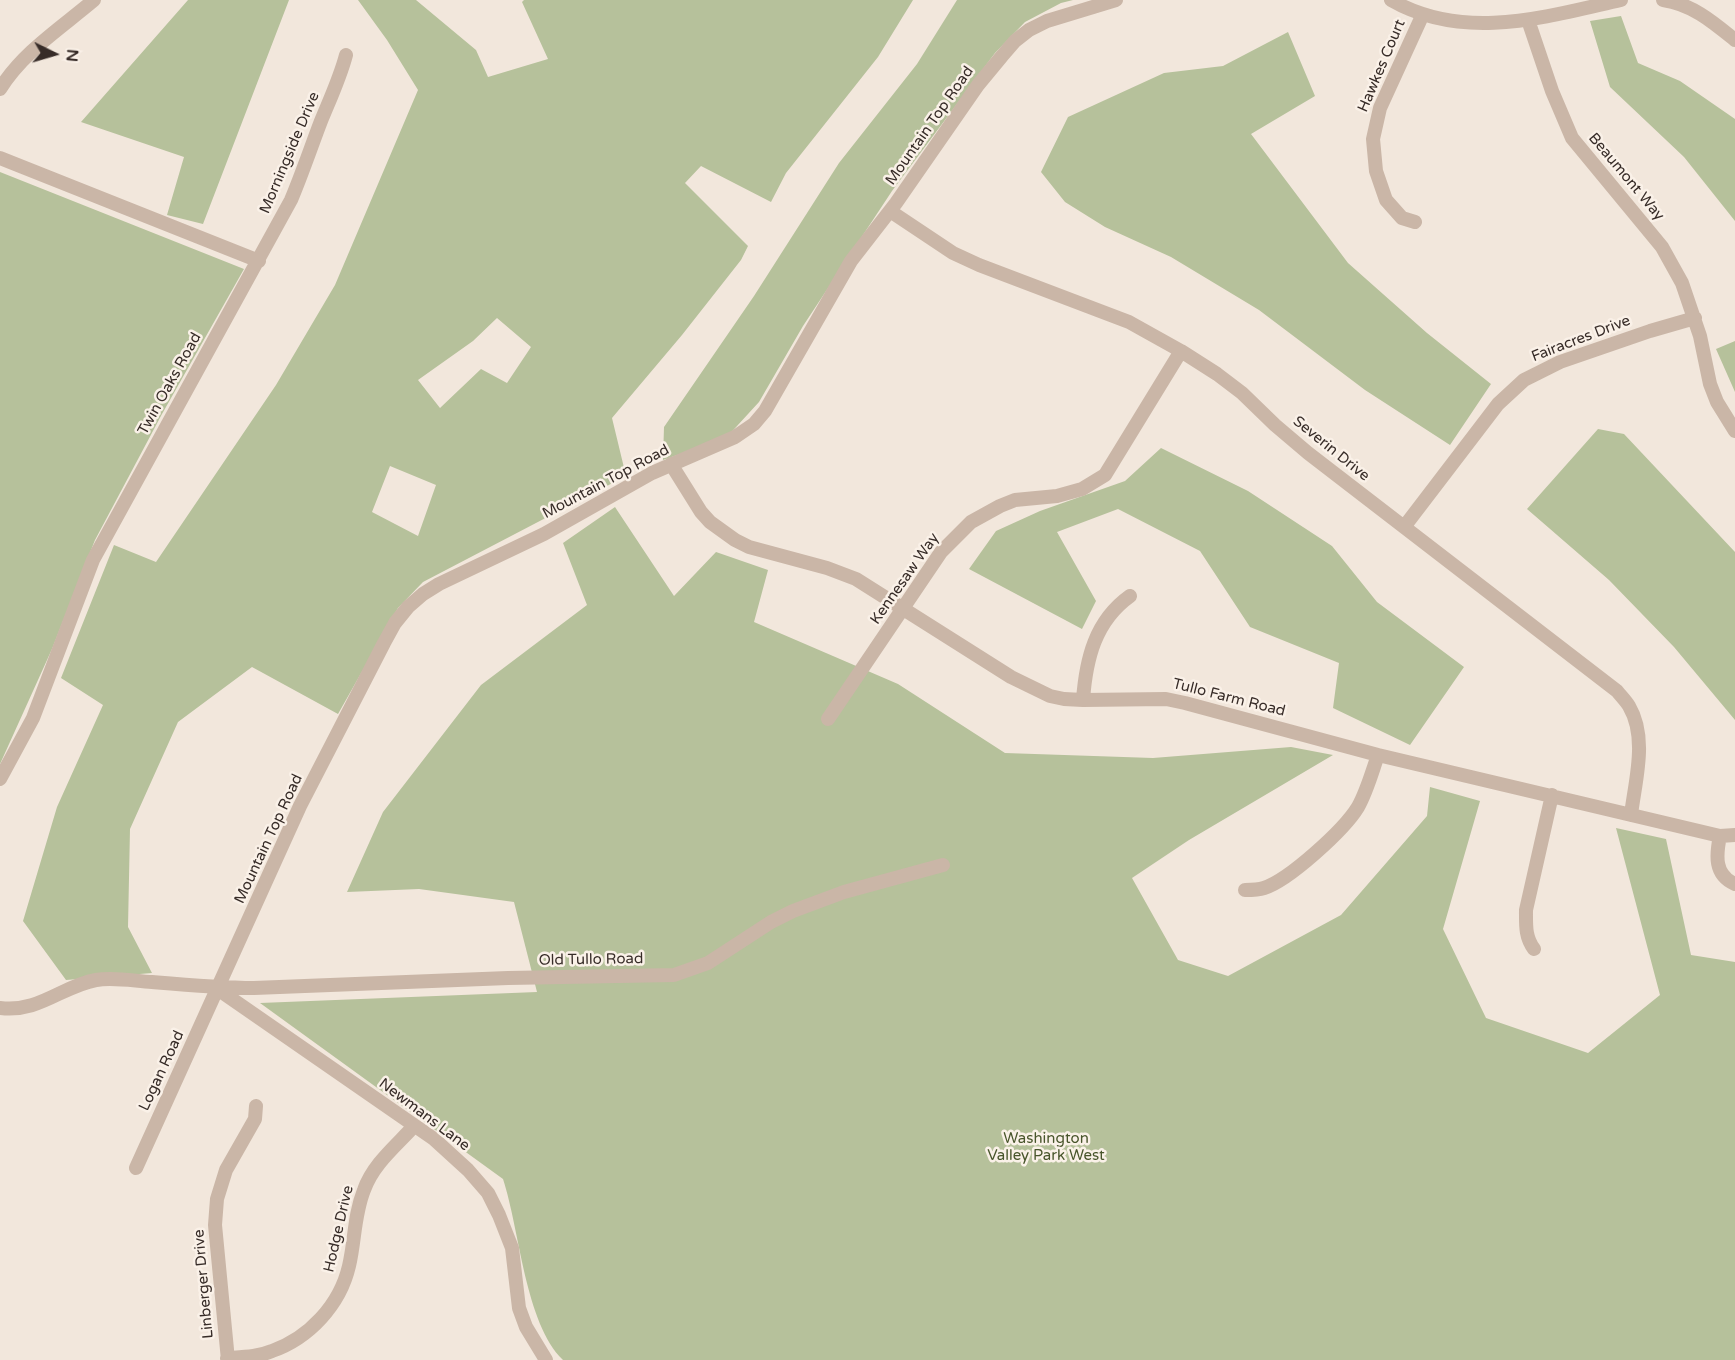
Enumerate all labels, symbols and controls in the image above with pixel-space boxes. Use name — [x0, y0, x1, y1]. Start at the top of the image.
street label: Hawkes Court — [1354, 17, 1410, 115]
north arrow — [24, 24, 84, 84]
text: N — [61, 48, 82, 63]
street label: Mountain Top Road — [882, 63, 978, 189]
street label: Morningside Drive — [256, 89, 324, 217]
street label: Beaumont Way — [1584, 130, 1668, 224]
street label: Fairacres Drive — [1529, 312, 1633, 366]
street label: Twin Oaks Road — [134, 330, 206, 438]
street label: Severin Drive — [1289, 413, 1373, 485]
street label: Mountain Top Road — [540, 441, 672, 523]
street label: Kennesaw Way — [867, 530, 943, 628]
street label: Tullo Farm Road — [1171, 675, 1287, 721]
street label: Mountain Top Road — [231, 771, 307, 907]
street label: Old Tullo Road — [539, 950, 643, 970]
street label: Logan Road — [136, 1028, 188, 1114]
street label: Newmans Lane — [375, 1075, 473, 1155]
park label: Washington Valley Park West — [987, 1130, 1105, 1165]
street label: Hodge Drive — [320, 1184, 358, 1274]
street label: Linberger Drive — [190, 1229, 218, 1339]

